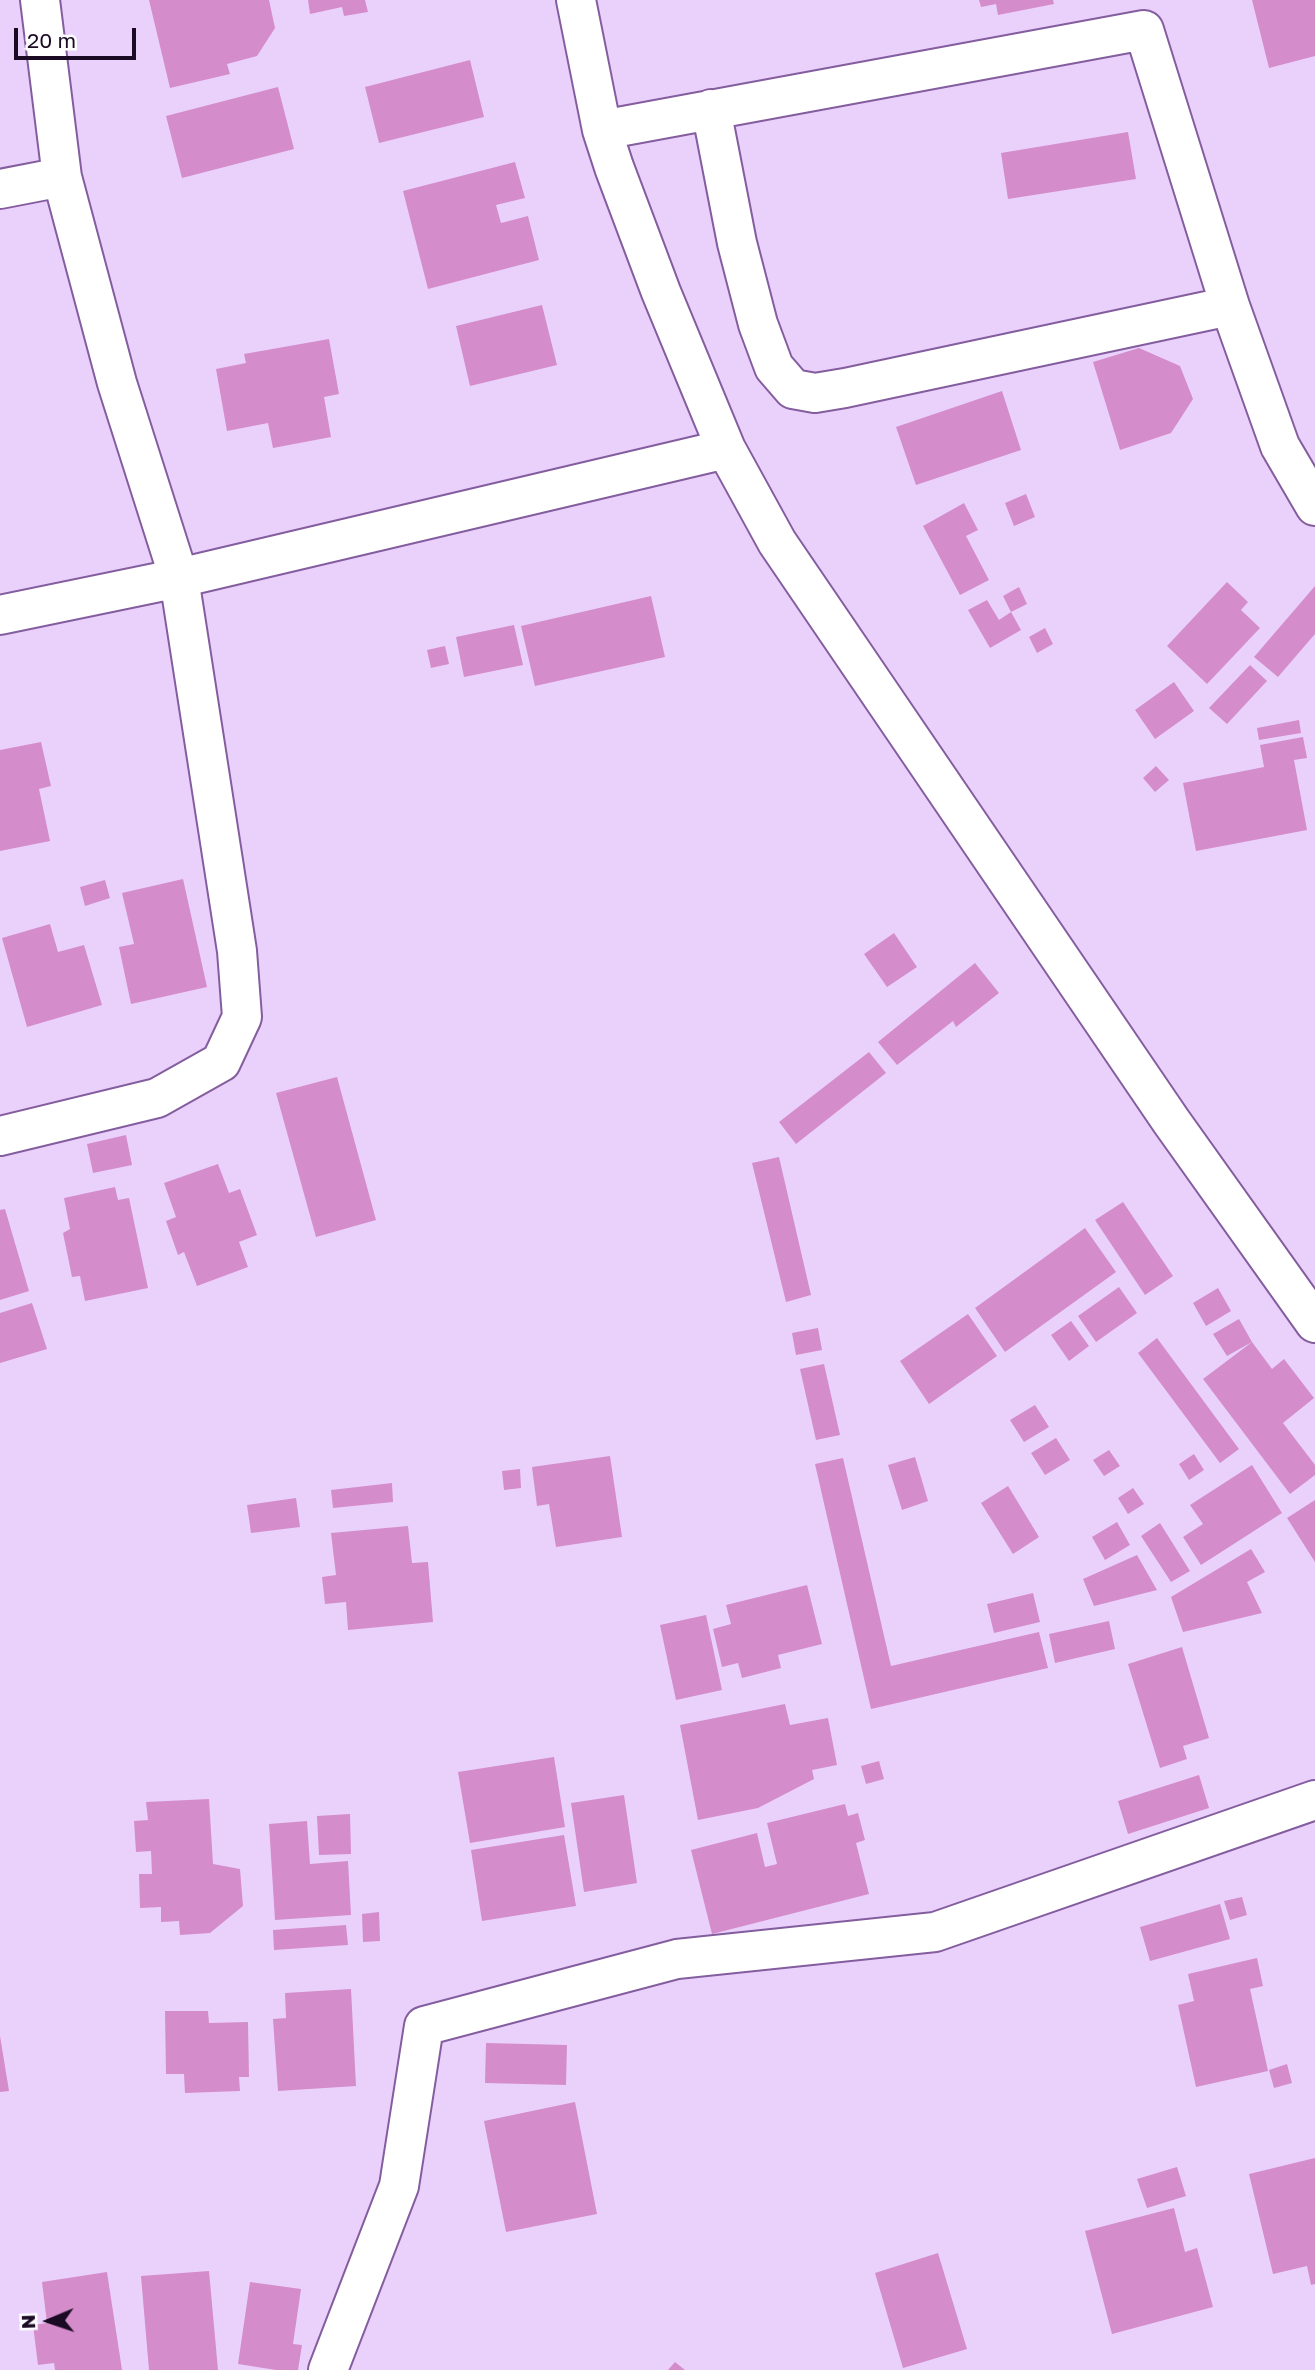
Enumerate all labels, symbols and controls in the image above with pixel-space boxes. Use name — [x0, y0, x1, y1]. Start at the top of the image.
scale bar — [18, 14, 140, 58]
text: 20 m — [27, 27, 76, 53]
north arrow — [14, 2286, 84, 2356]
text: N — [16, 2314, 39, 2329]

